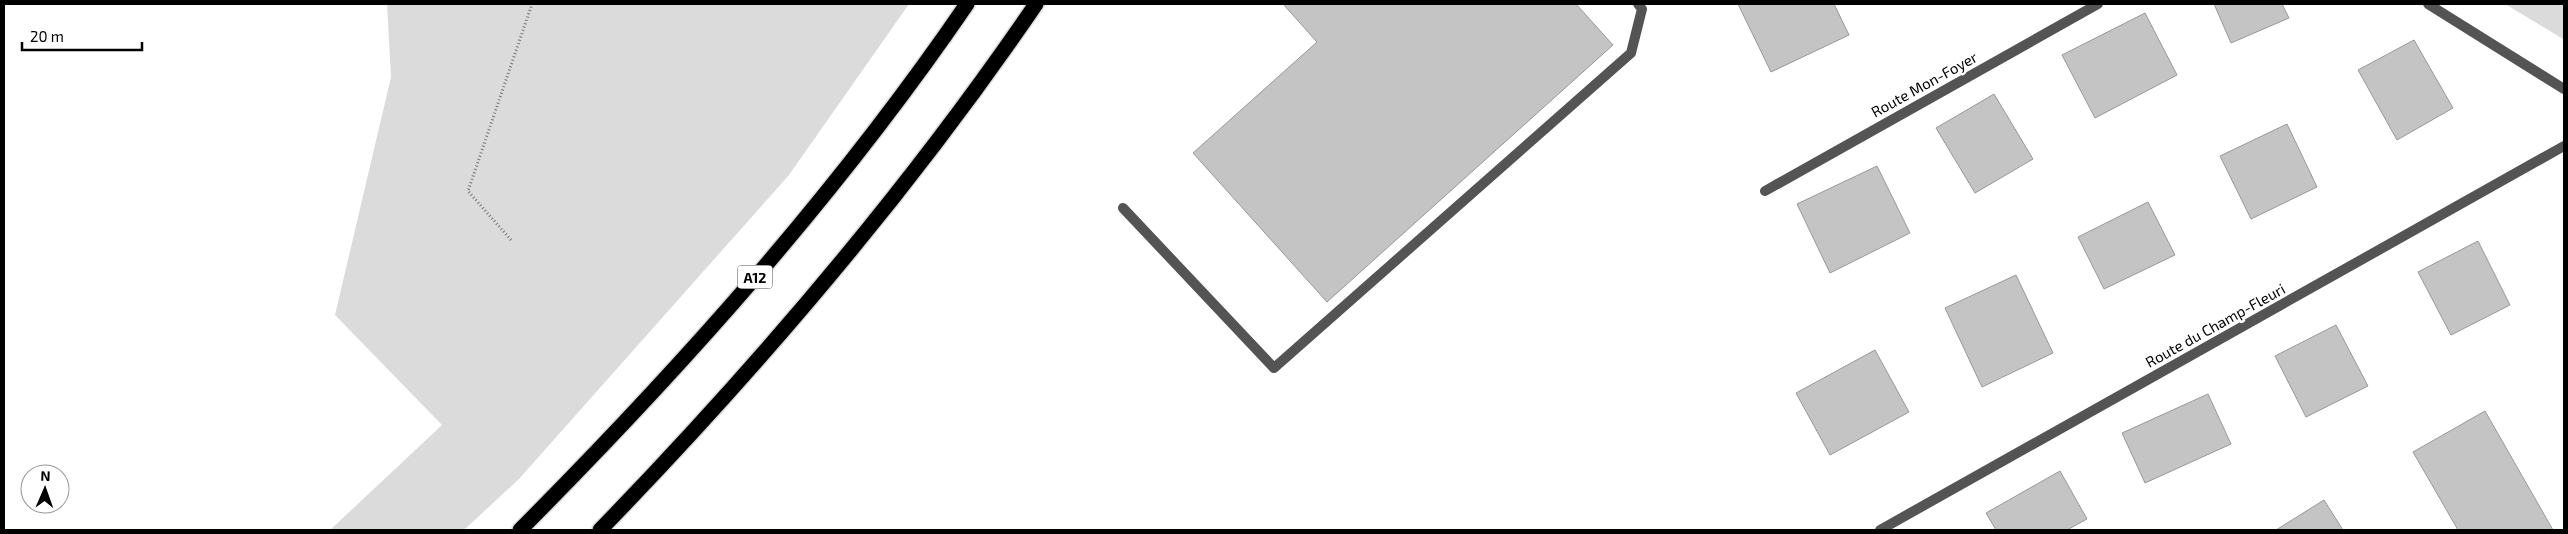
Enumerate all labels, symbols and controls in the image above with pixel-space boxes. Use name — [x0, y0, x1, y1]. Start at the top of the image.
scale bar — [22, 20, 142, 52]
text: 20 m — [30, 27, 64, 45]
street label: Route Mon-Foyer — [1868, 47, 1980, 121]
road number: A12 — [738, 266, 772, 288]
street label: Route du Champ-Fleuri — [2142, 279, 2288, 371]
north arrow — [20, 464, 70, 514]
text: N — [40, 467, 51, 484]

